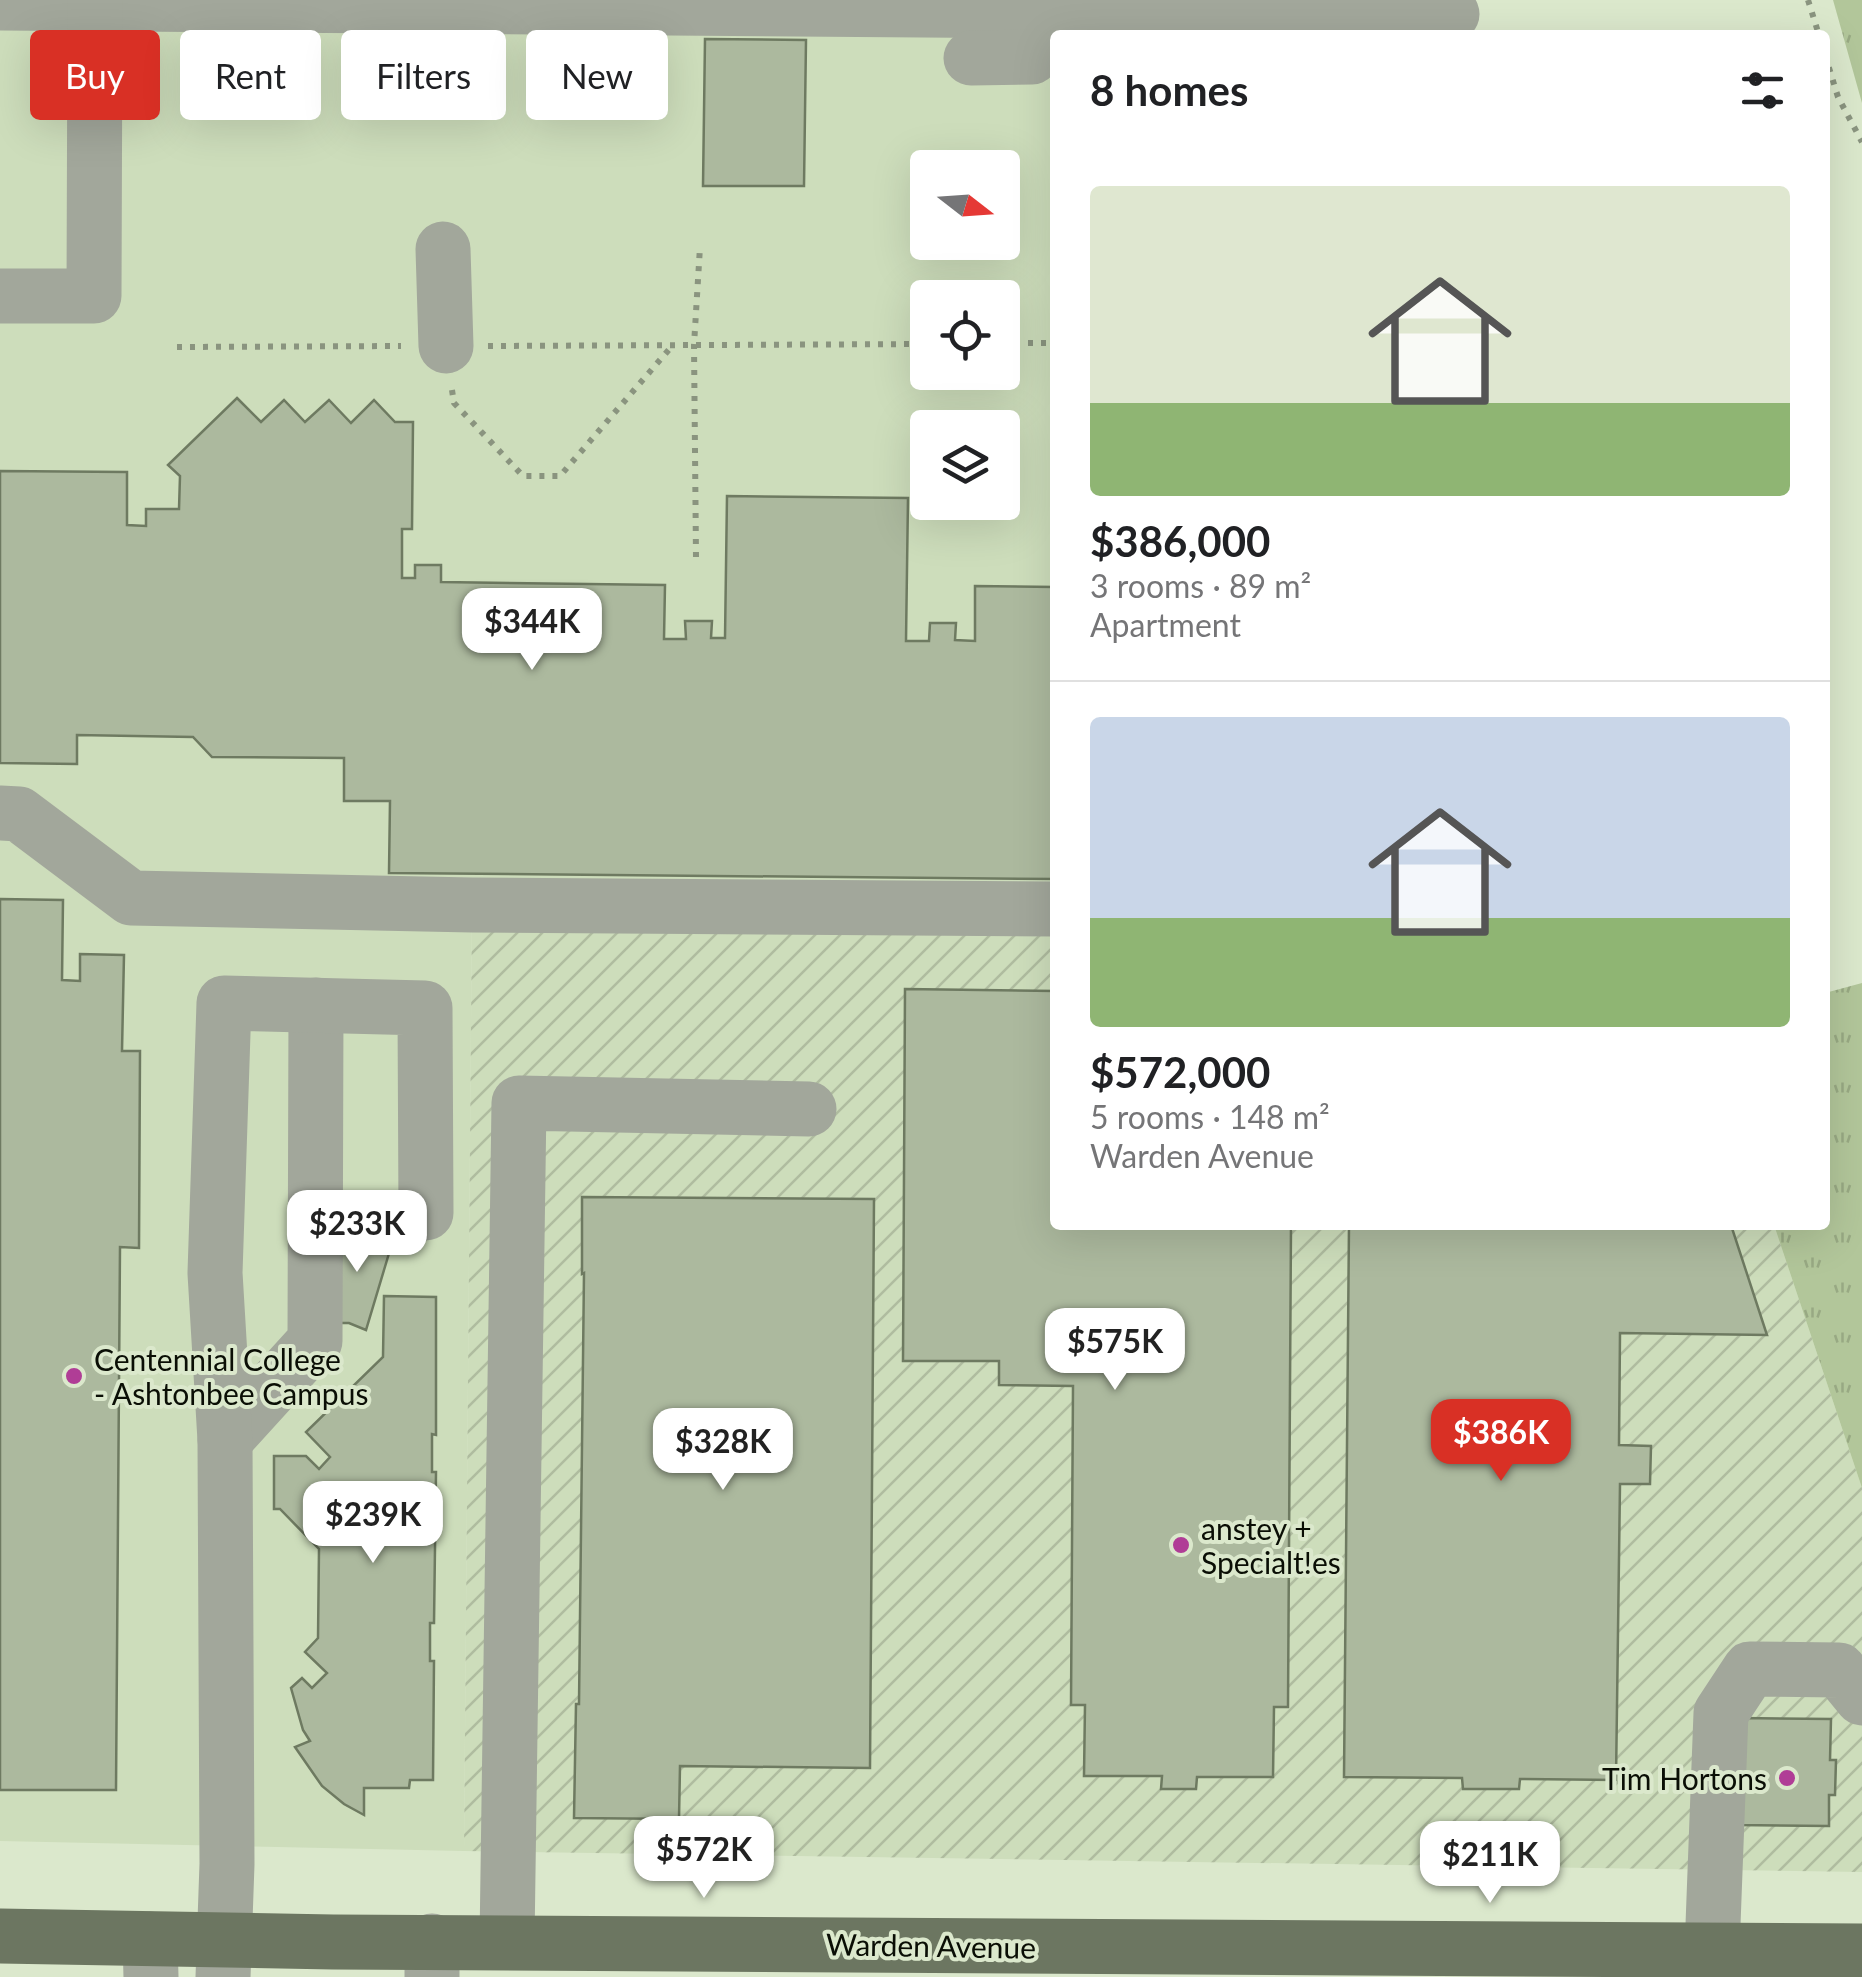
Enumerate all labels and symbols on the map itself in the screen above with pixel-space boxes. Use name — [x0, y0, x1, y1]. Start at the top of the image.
north arrow — [910, 150, 1020, 260]
pin: $344K — [462, 588, 602, 673]
pin: $233K — [287, 1190, 427, 1275]
pin: $575K — [1045, 1308, 1185, 1393]
place label: Centennial College - Ashtonbee Campus — [94, 1341, 368, 1411]
marker: Centennial College - Ashtonbee Campus — [63, 1365, 85, 1387]
pin: $386K — [1431, 1399, 1571, 1484]
pin: $328K — [653, 1408, 793, 1493]
pin: $239K — [303, 1481, 443, 1566]
place label: anstey + Specialt!es — [1201, 1510, 1341, 1580]
marker: anstey + Specialt!es — [1170, 1534, 1192, 1556]
place label: Tim Hortons — [1602, 1760, 1767, 1796]
marker: Tim Hortons — [1776, 1767, 1798, 1789]
pin: $572K — [634, 1816, 774, 1901]
pin: $211K — [1420, 1821, 1560, 1906]
street label: Warden Avenue — [826, 1925, 1036, 1965]

